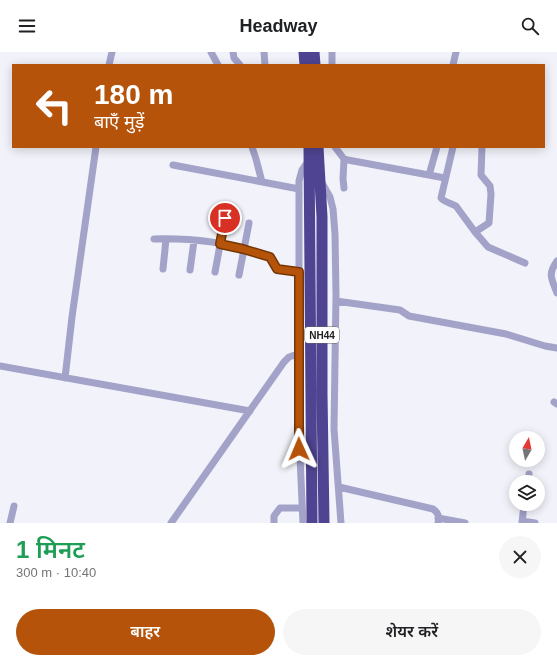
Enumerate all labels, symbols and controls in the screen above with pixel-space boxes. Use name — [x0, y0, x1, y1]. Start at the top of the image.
icon: menu — [16, 15, 38, 37]
icon: search — [519, 15, 541, 37]
text: Headway — [239, 16, 318, 36]
text: 180 m — [94, 79, 173, 110]
icon: left — [28, 80, 80, 132]
text: बाएँ मुड़ें — [94, 112, 144, 132]
pin — [208, 201, 242, 235]
icon: arrive — [214, 207, 236, 229]
road number: NH44 — [305, 327, 339, 343]
position arrow — [278, 428, 320, 470]
north arrow — [509, 431, 545, 467]
map controls — [509, 431, 545, 511]
button: layers — [509, 475, 545, 511]
text: 1 मिनट — [16, 536, 85, 563]
button: close — [499, 536, 541, 578]
text: 300 m · 10:40 — [16, 565, 96, 580]
button: बाहर — [16, 609, 275, 655]
button: शेयर करें — [283, 609, 541, 655]

